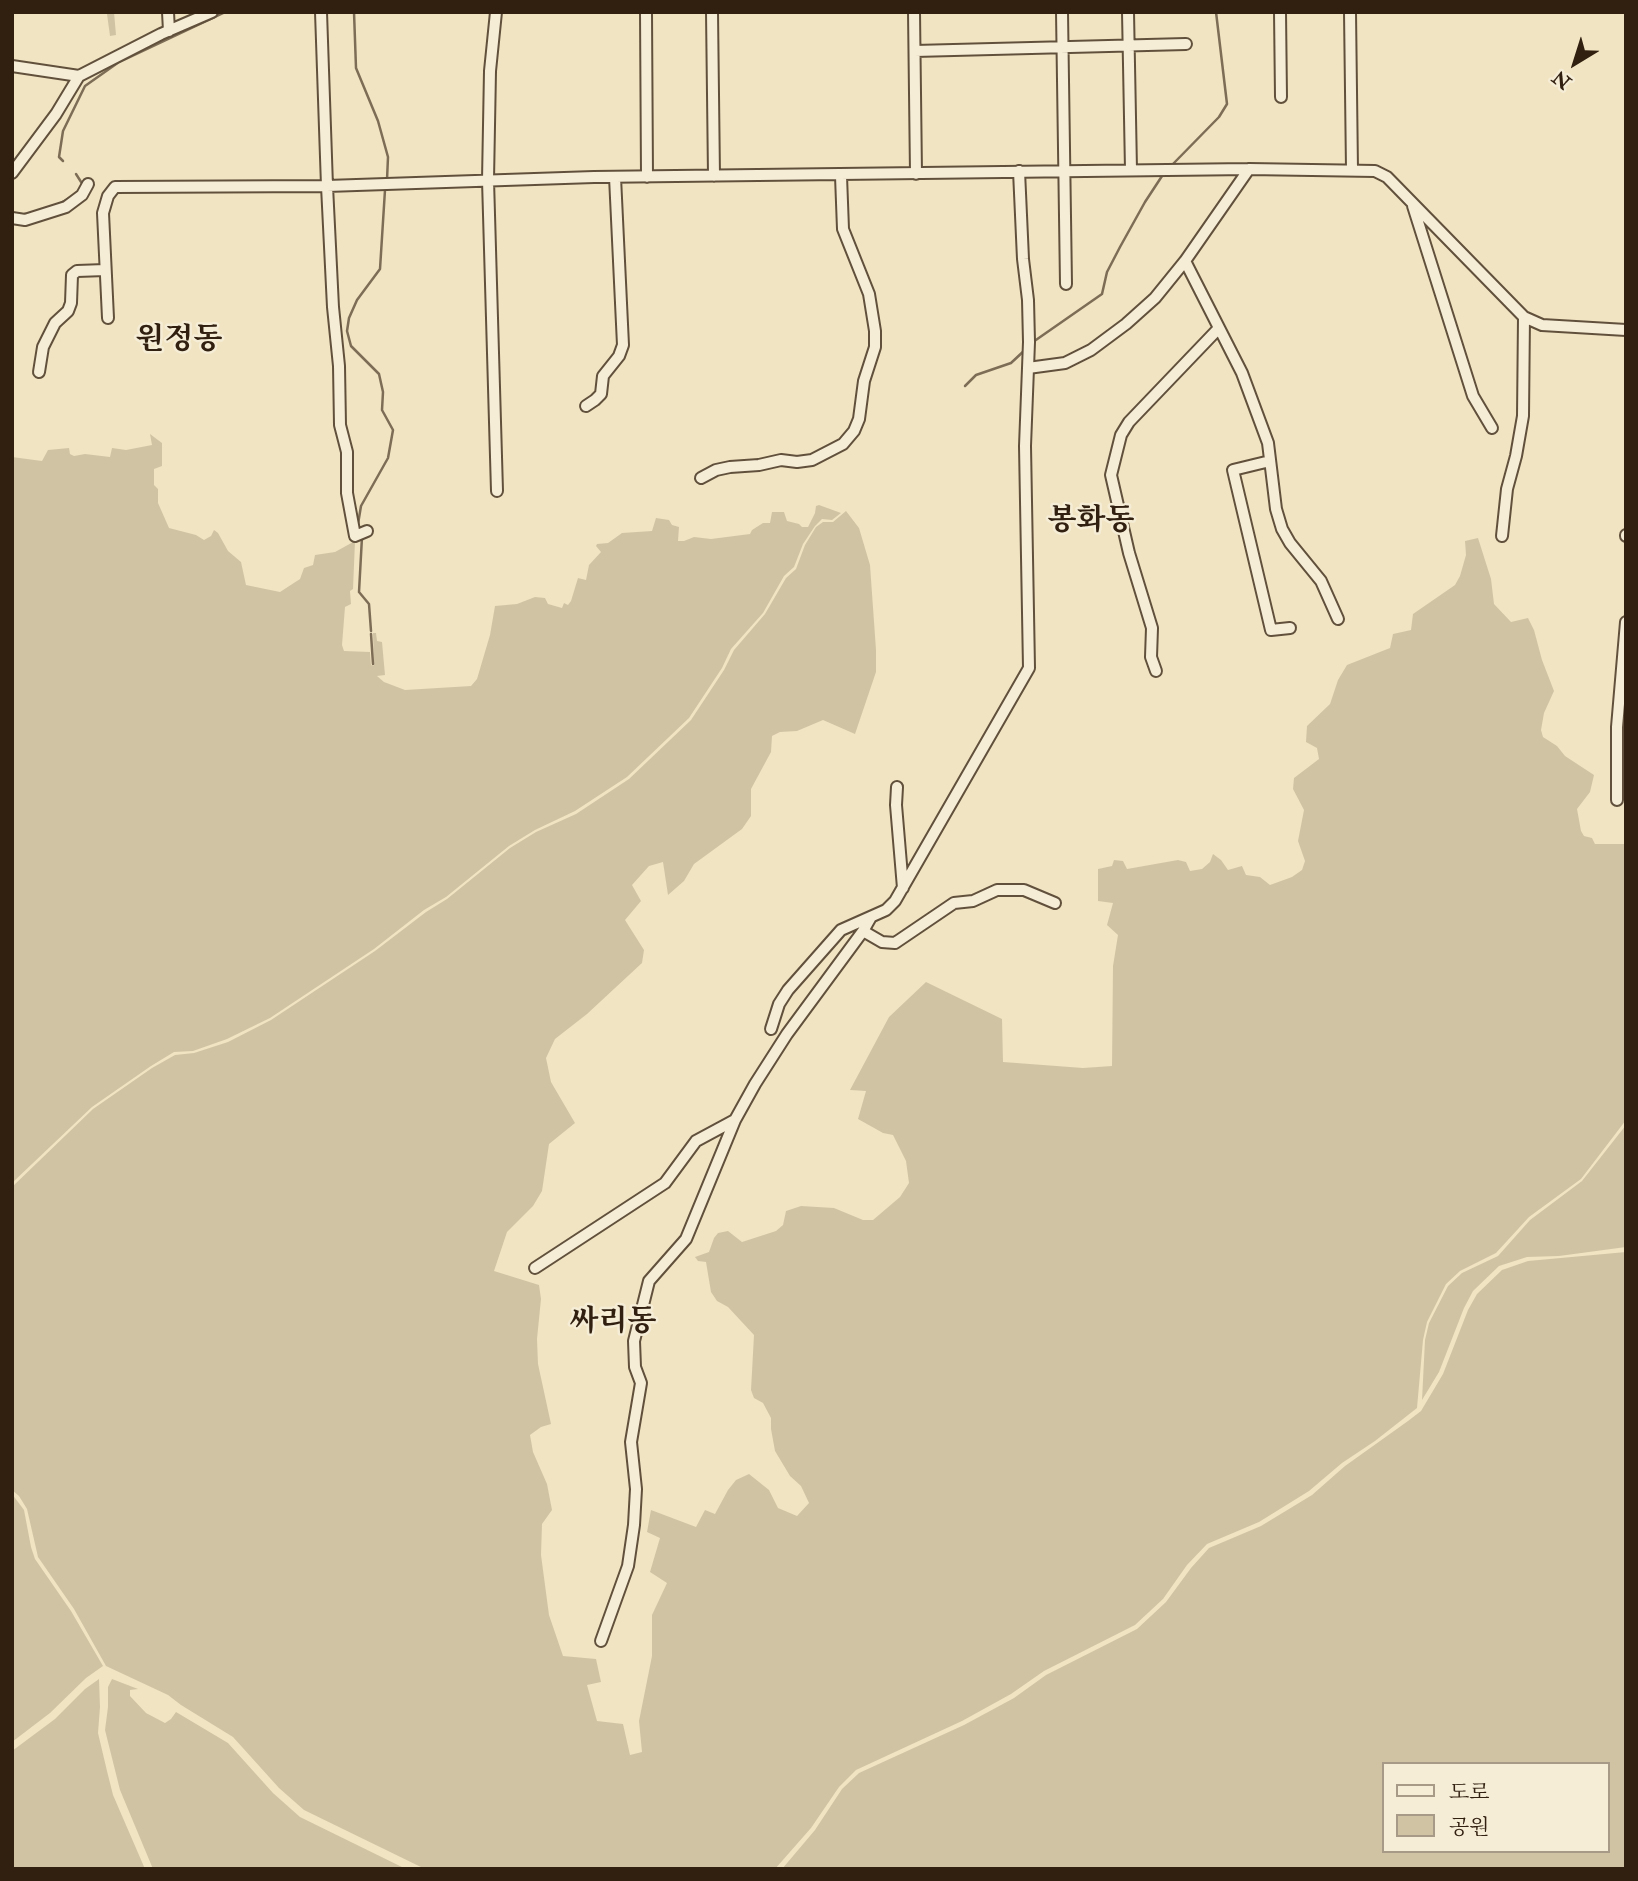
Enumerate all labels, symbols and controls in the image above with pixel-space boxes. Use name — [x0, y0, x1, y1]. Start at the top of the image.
north arrow — [1540, 28, 1610, 98]
text: N — [1548, 65, 1576, 94]
district label: 원정동 — [136, 324, 222, 360]
district label: 봉화동 — [1048, 505, 1134, 541]
district label: 싸리동 — [570, 1306, 656, 1342]
legend — [1382, 1762, 1610, 1853]
text: 도로 — [1449, 1779, 1490, 1806]
text: 공원 — [1449, 1814, 1490, 1841]

